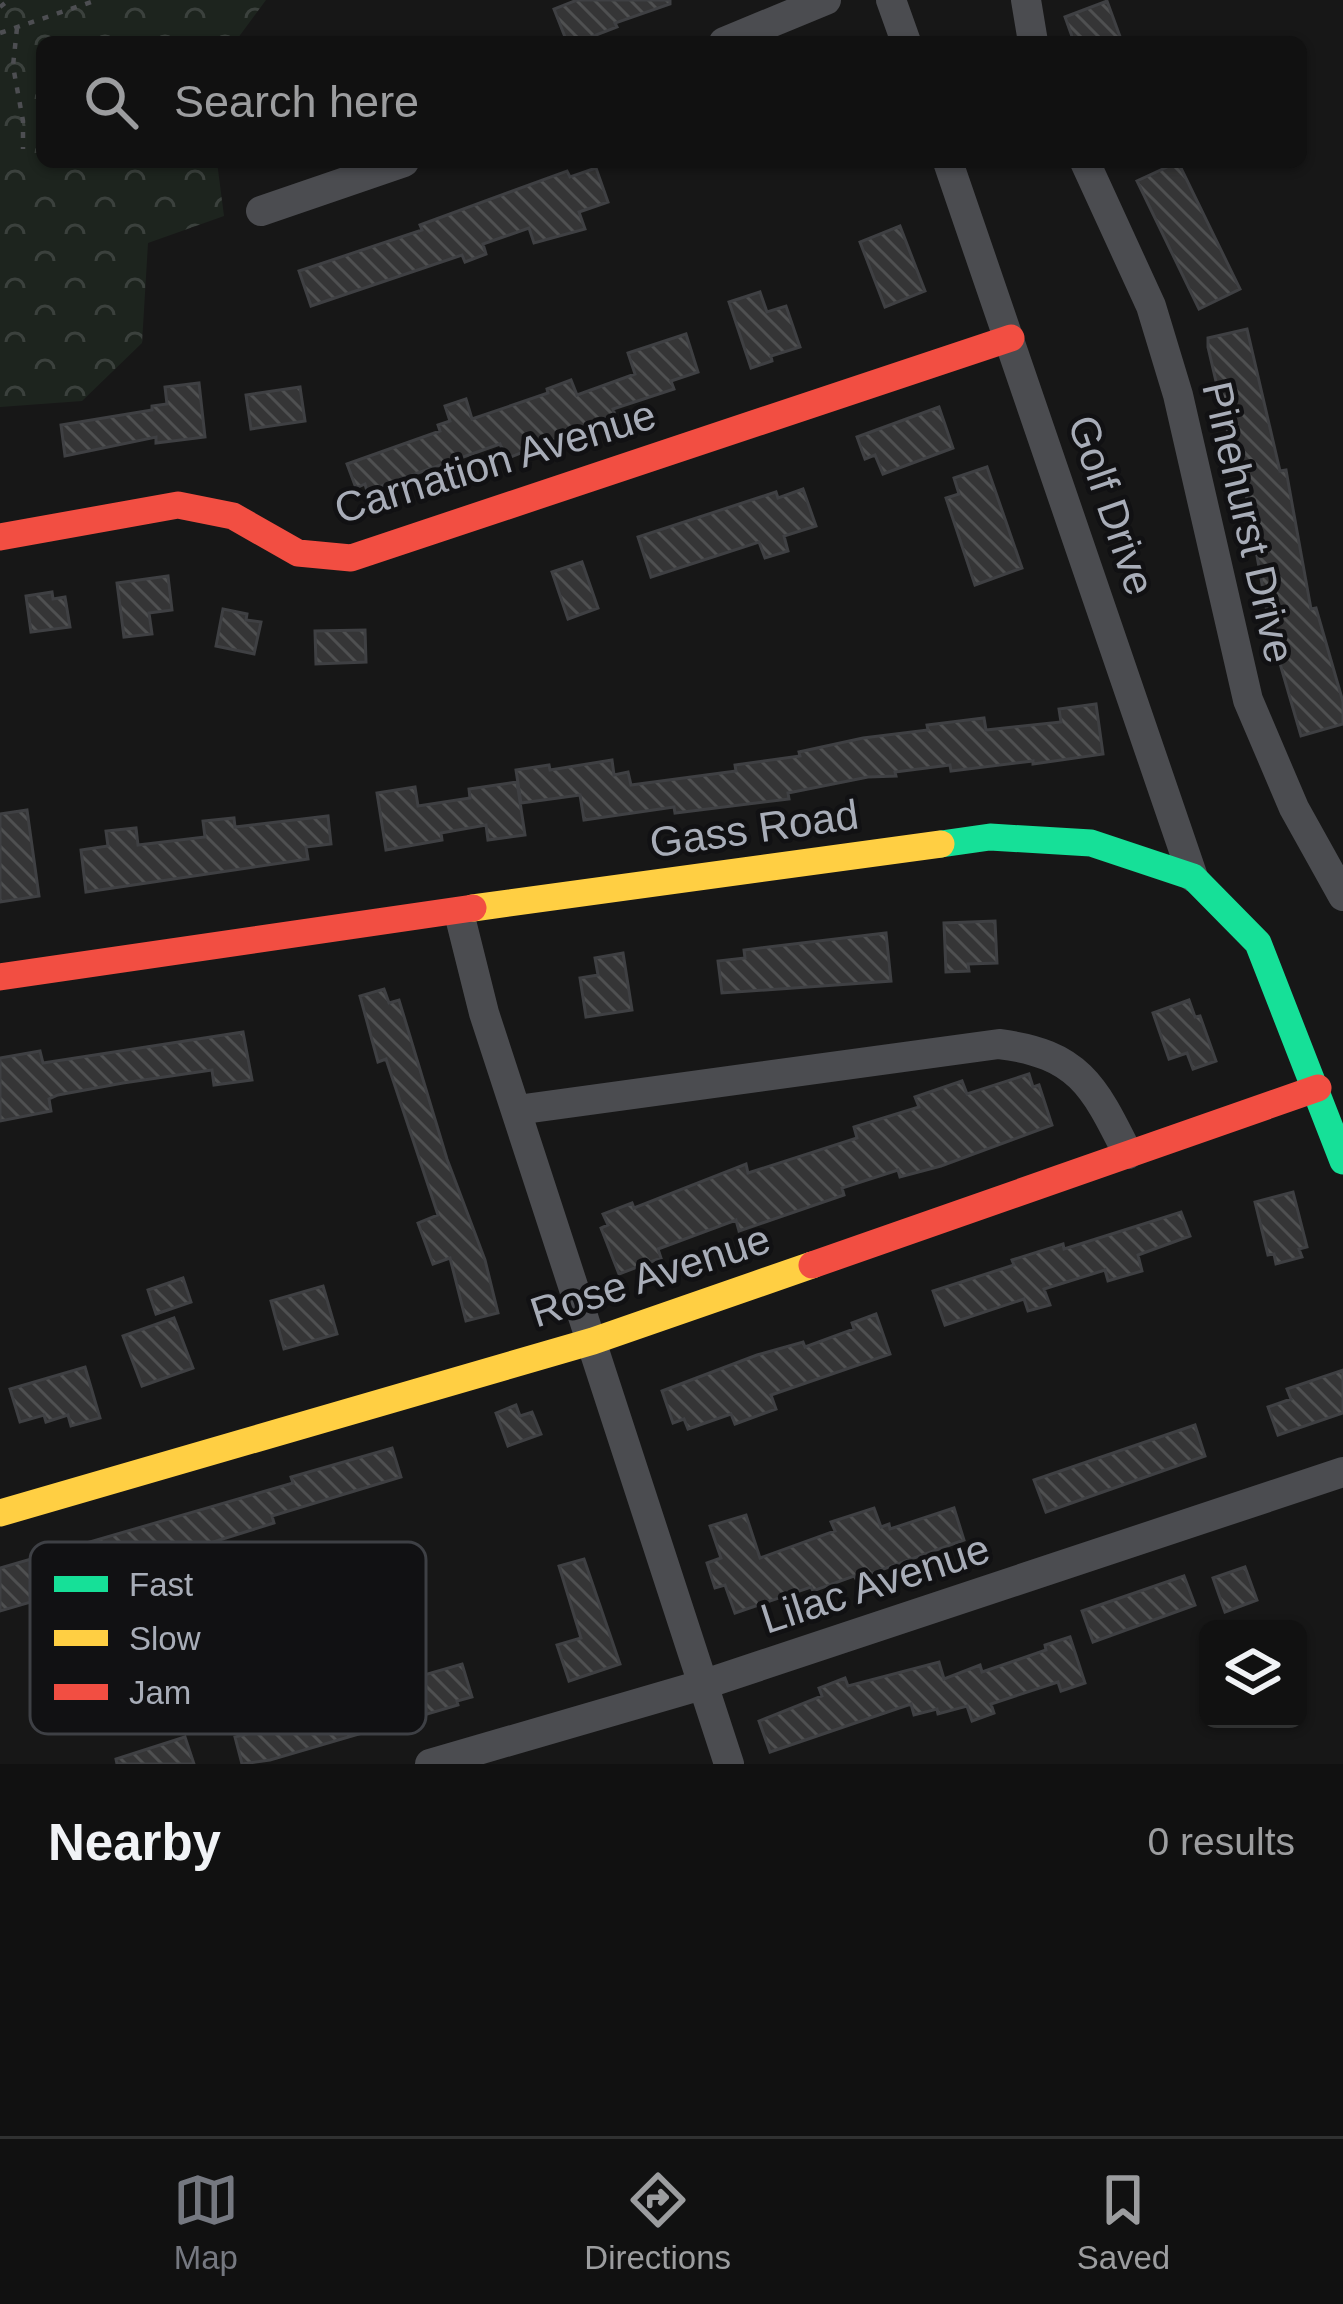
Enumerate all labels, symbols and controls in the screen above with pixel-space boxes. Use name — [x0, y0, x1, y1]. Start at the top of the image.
search box — [36, 36, 1307, 168]
icon: search — [78, 69, 144, 135]
text: Search here — [174, 76, 419, 127]
street label: Pinehurst Drive — [1193, 377, 1304, 667]
street label: Carnation Avenue — [329, 390, 661, 533]
street label: Golf Drive — [1059, 409, 1164, 601]
street label: Gass Road — [647, 791, 861, 866]
street label: Rose Avenue — [524, 1215, 776, 1336]
street label: Lilac Avenue — [755, 1524, 995, 1643]
legend — [30, 1542, 426, 1734]
text: Fast — [129, 1566, 193, 1603]
text: Slow — [129, 1620, 201, 1657]
map controls — [1199, 1620, 1307, 1728]
button: layers — [1199, 1620, 1307, 1728]
text: Jam — [129, 1674, 191, 1711]
text: Nearby — [48, 1814, 221, 1871]
text: 0 results — [1148, 1820, 1295, 1863]
tab: Map — [173, 2167, 239, 2277]
tab: Directions — [584, 2167, 731, 2277]
tab: Saved — [1077, 2167, 1170, 2277]

